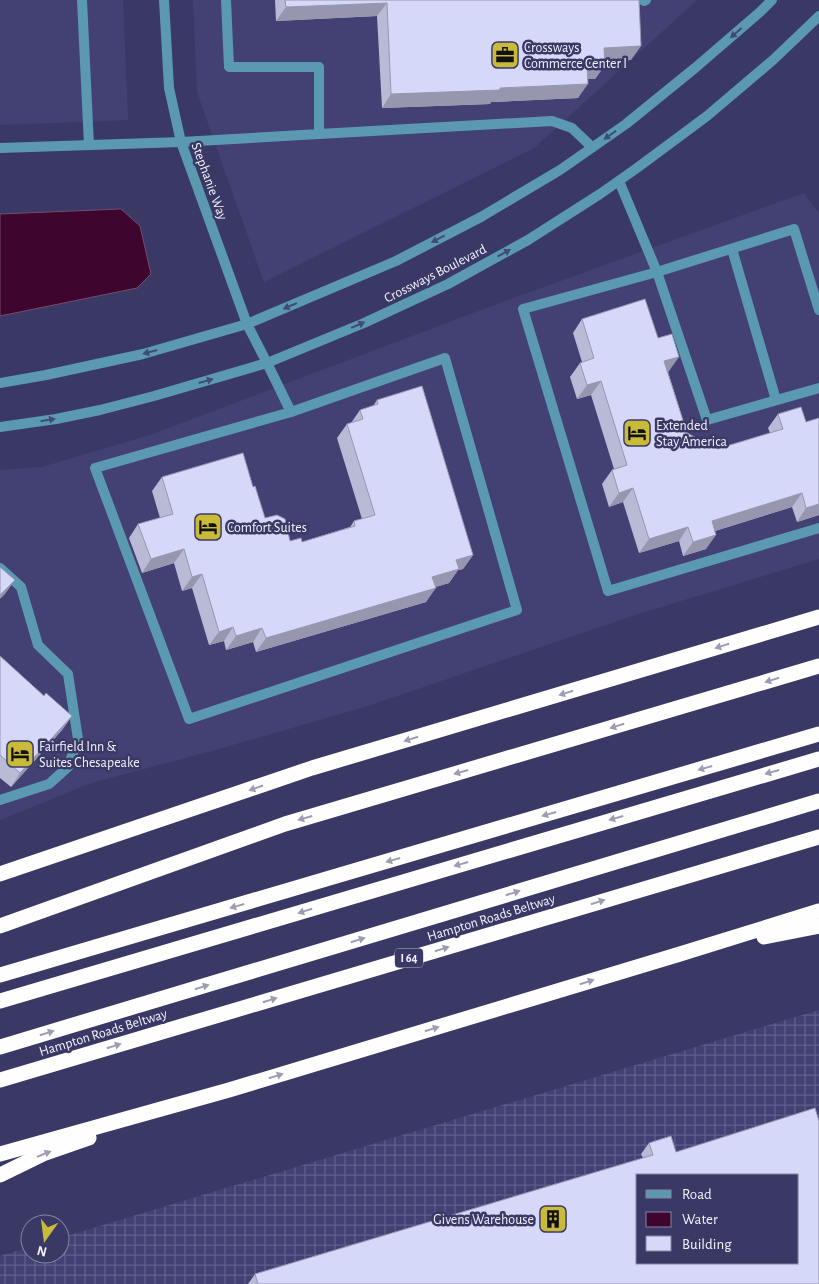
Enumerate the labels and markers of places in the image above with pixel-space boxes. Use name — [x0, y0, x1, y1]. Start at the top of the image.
office icon: Crossways Commerce Center I — [490, 40, 520, 70]
place label: Crossways Commerce Center I — [524, 41, 627, 71]
hotel icon: Extended Stay America — [622, 418, 652, 448]
place label: Extended Stay America — [656, 419, 727, 449]
hotel icon: Comfort Suites — [193, 512, 223, 542]
place label: Comfort Suites — [227, 521, 307, 535]
hotel icon: Fairfield Inn & Suites Chesapeake — [5, 739, 35, 769]
place label: Fairfield Inn & Suites Chesapeake — [39, 740, 140, 770]
building icon: Givens Warehouse — [538, 1204, 568, 1234]
place label: Givens Warehouse — [433, 1213, 534, 1227]

